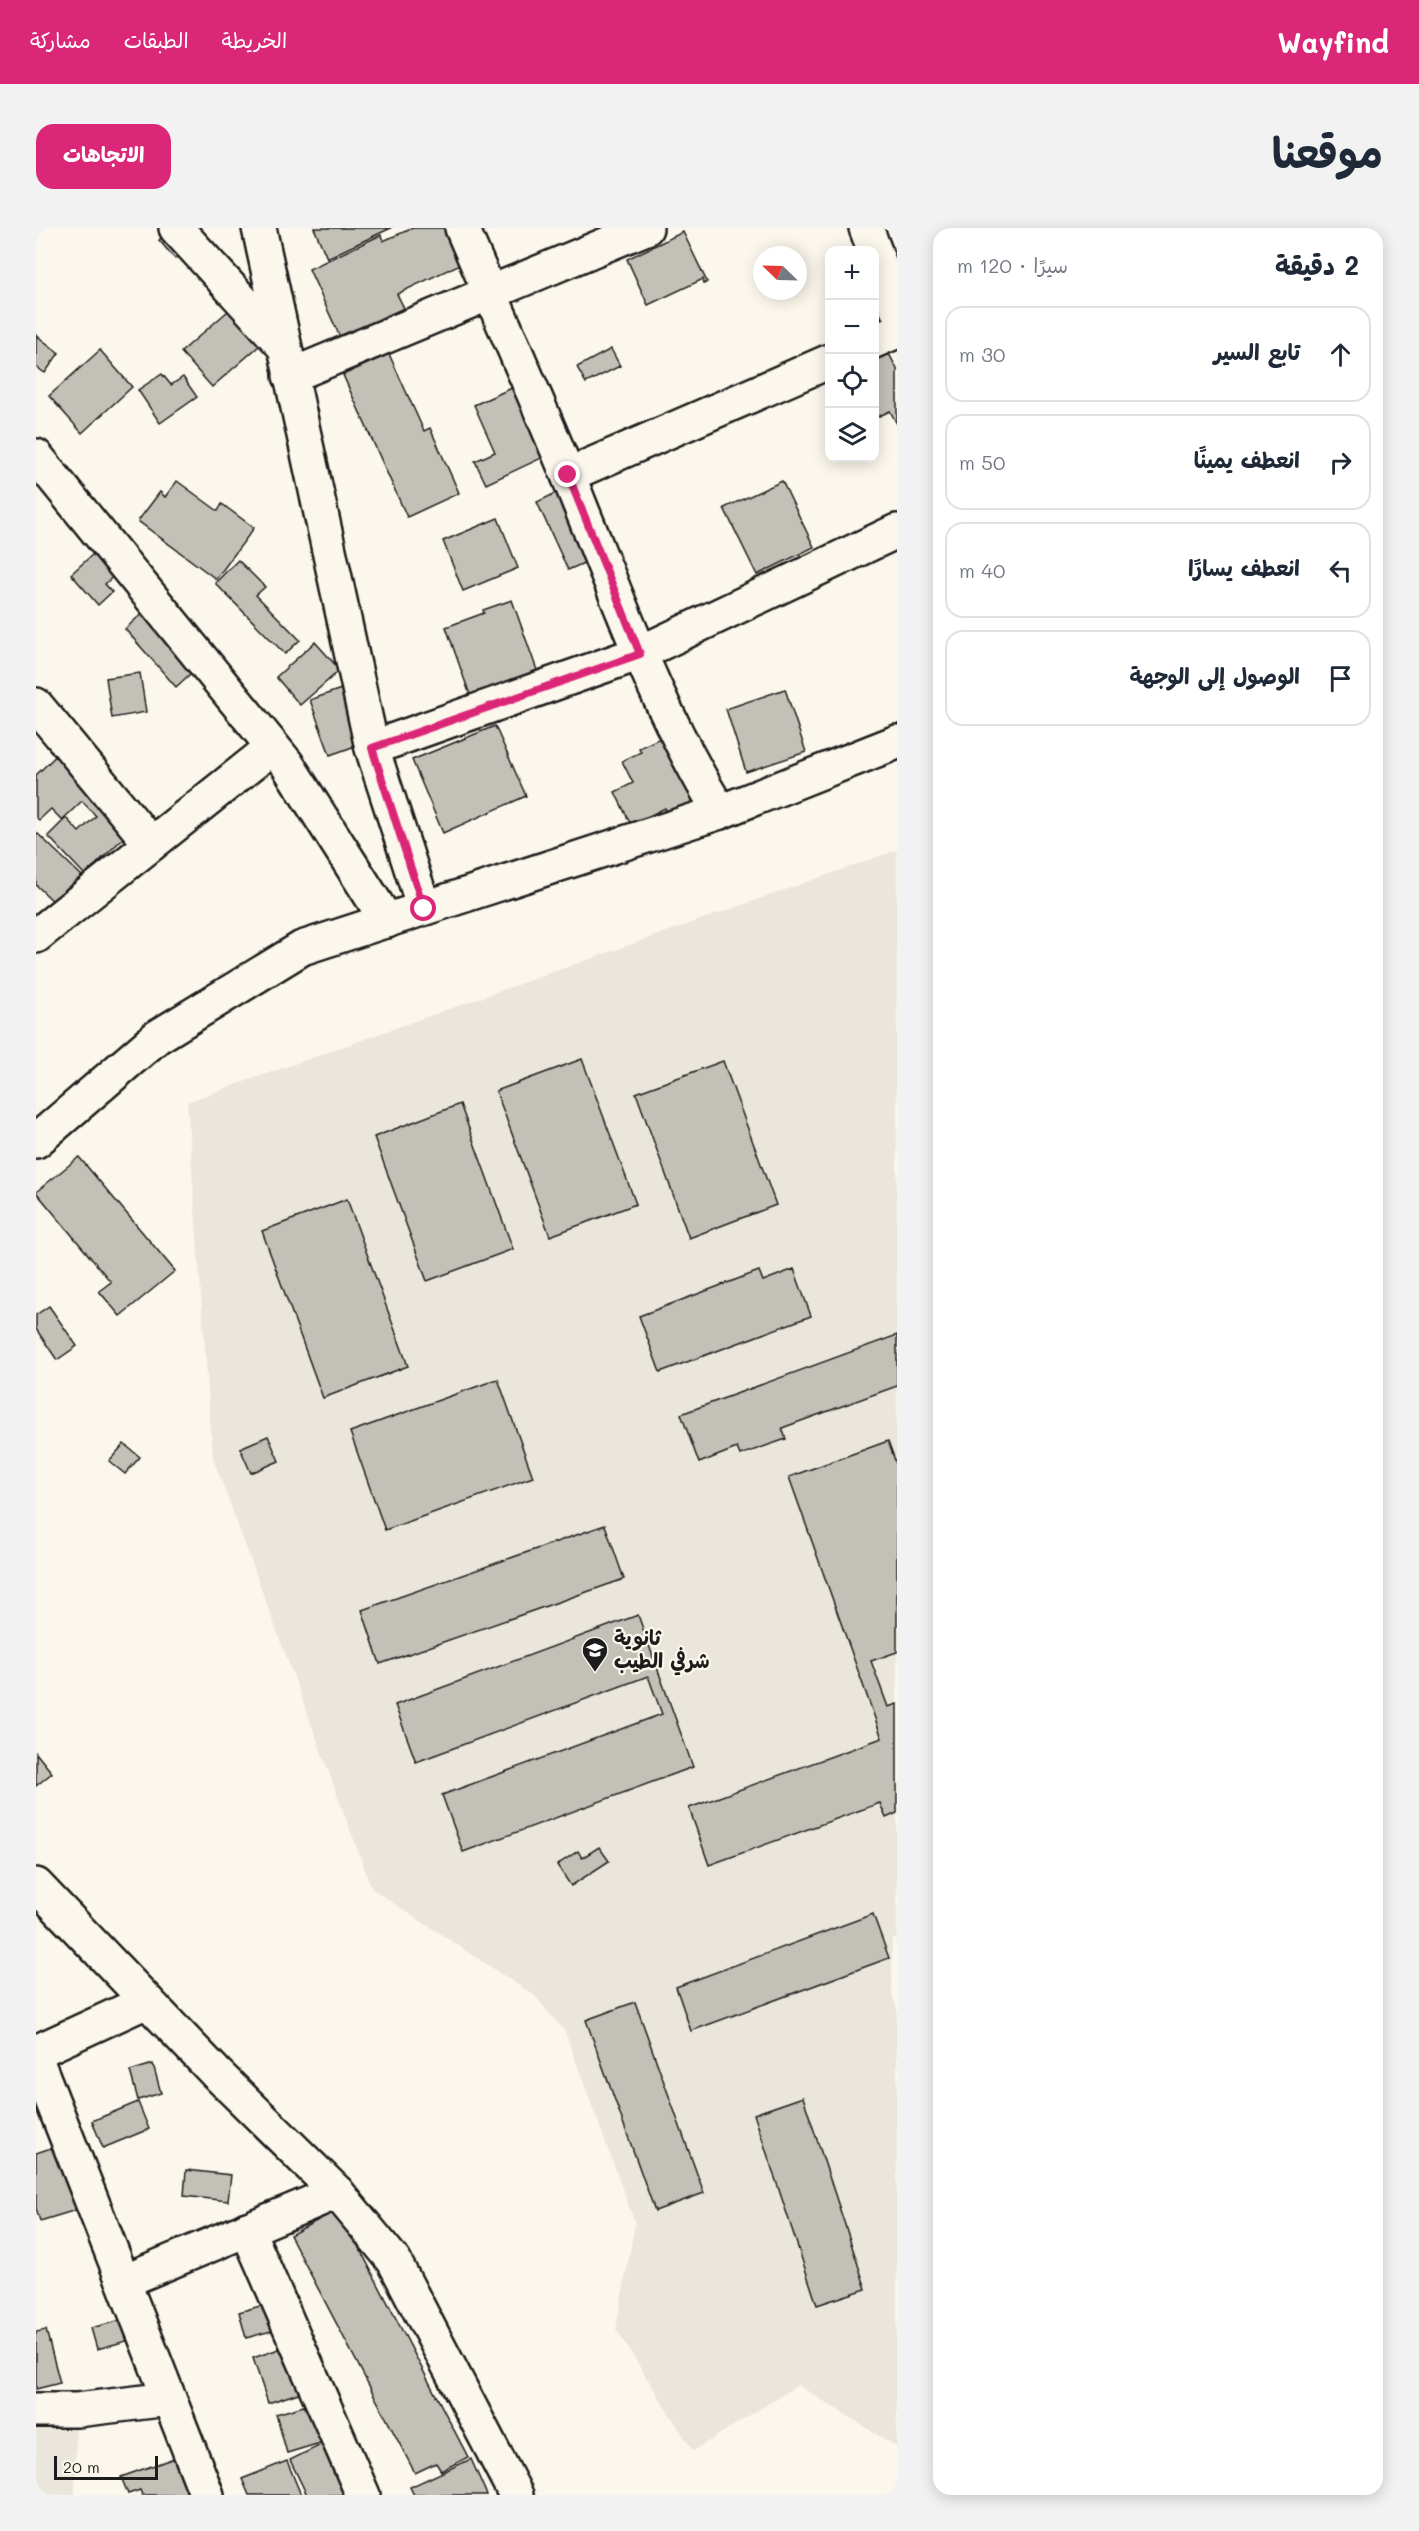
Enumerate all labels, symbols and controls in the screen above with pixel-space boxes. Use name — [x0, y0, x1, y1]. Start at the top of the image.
text: Wayfind — [1278, 24, 1389, 60]
text: مشاركة — [30, 26, 91, 53]
text: الطبقات — [124, 26, 189, 53]
text: الخريطة — [222, 26, 287, 53]
button: الاتجاهات — [36, 124, 171, 189]
text: موقعنا — [1272, 124, 1383, 179]
north arrow — [753, 246, 807, 300]
map controls — [825, 246, 879, 462]
button: + — [825, 246, 879, 300]
text: 2 دقيقة — [1275, 248, 1359, 282]
text: سيرًا · 120 m — [957, 252, 1068, 278]
button: − — [825, 300, 879, 354]
text: تابع السير — [1214, 337, 1300, 366]
icon: ahead — [1324, 338, 1357, 371]
text: 30 m — [959, 341, 1005, 367]
button: locate — [825, 354, 879, 408]
button: layers — [825, 408, 879, 462]
text: انعطف يمينًا — [1194, 445, 1300, 474]
icon: right — [1324, 446, 1357, 479]
text: 50 m — [959, 449, 1005, 475]
route end — [554, 461, 580, 487]
text: انعطف يسارًا — [1188, 553, 1300, 582]
icon: left — [1324, 554, 1357, 587]
text: 40 m — [959, 557, 1005, 583]
text: الوصول إلى الوجهة — [1129, 661, 1300, 690]
icon: arrive — [1324, 662, 1357, 695]
route start — [410, 895, 436, 921]
place label: ثانوية شرفي الطيب — [614, 1624, 710, 1676]
school or university icon: ثانوية شرفي الطيب — [580, 1635, 610, 1673]
scale bar — [54, 2453, 158, 2480]
text: 20 m — [63, 2456, 100, 2477]

